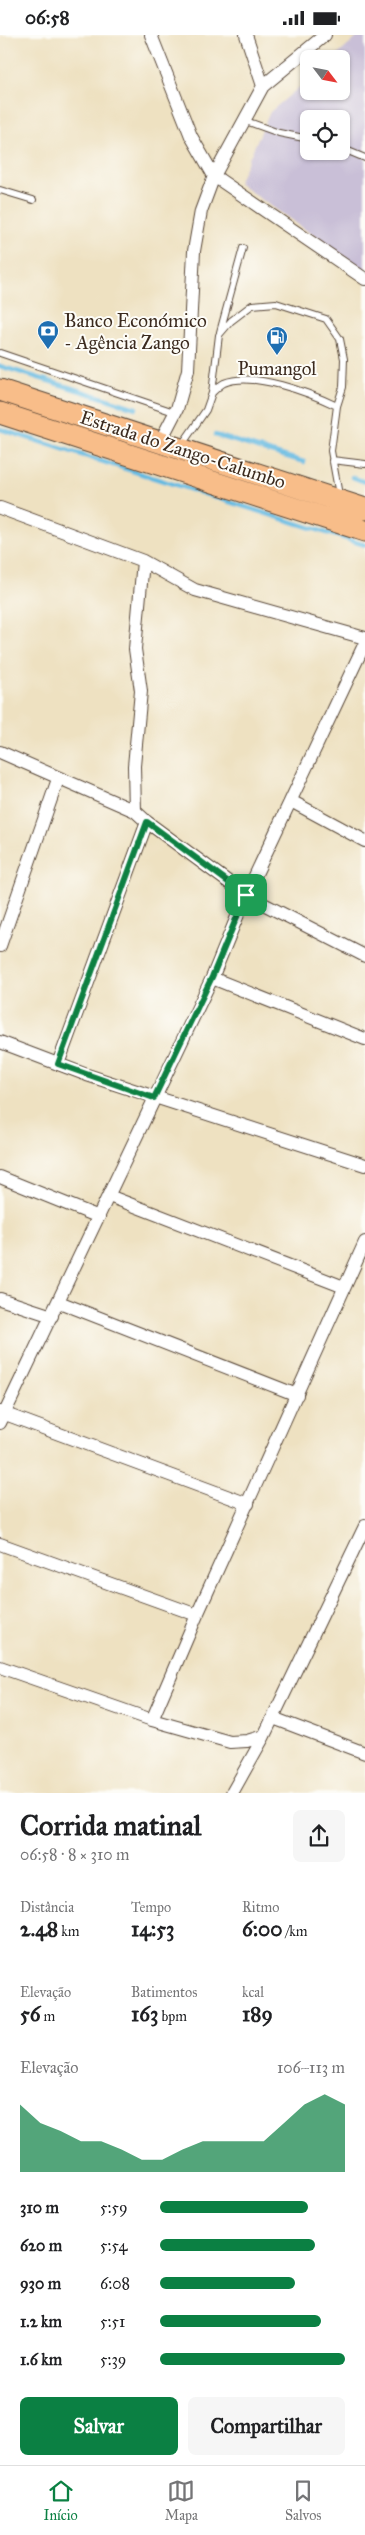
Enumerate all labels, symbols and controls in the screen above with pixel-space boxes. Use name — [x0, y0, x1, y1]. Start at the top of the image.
text: 06:58 — [25, 6, 70, 29]
north arrow — [300, 50, 350, 100]
map controls — [300, 50, 350, 160]
button: locate — [300, 110, 350, 160]
place label: Banco Económico - Agência Zango — [64, 309, 207, 355]
bank icon: Banco Económico - Agência Zango — [36, 319, 60, 350]
fuel station icon: Pumangol — [265, 325, 289, 356]
place label: Pumangol — [238, 357, 317, 381]
street label: Estrada do Zango-Calumbo — [77, 405, 289, 495]
pin — [225, 874, 267, 916]
icon: arrive — [232, 881, 260, 909]
text: Corrida matinal — [20, 1808, 201, 1843]
button: share — [293, 1810, 345, 1862]
text: 06:58 · 8 × 310 m — [20, 1845, 129, 1864]
text: Distância — [20, 1899, 74, 1916]
text: Tempo — [131, 1899, 171, 1916]
text: Ritmo — [242, 1899, 279, 1916]
text: 2.48 — [20, 1916, 58, 1942]
text: 14:53 — [131, 1916, 174, 1942]
text: 6:00 — [242, 1916, 283, 1942]
text: km — [58, 1923, 80, 1940]
text: /km — [283, 1923, 308, 1940]
text: Elevação — [20, 1984, 71, 2001]
text: Batimentos — [131, 1984, 197, 2001]
text: kcal — [242, 1984, 264, 2001]
text: 56 — [20, 2001, 41, 2027]
text: 163 — [131, 2001, 158, 2027]
text: 189 — [242, 2001, 273, 2027]
text: m — [41, 2008, 55, 2025]
text: bpm — [158, 2008, 187, 2025]
text: Elevação — [20, 2058, 78, 2077]
text: 106–113 m — [277, 2058, 345, 2077]
text: 310 m — [20, 2198, 59, 2217]
text: 5:59 — [100, 2198, 128, 2217]
text: 620 m — [20, 2236, 62, 2255]
text: 5:54 — [100, 2236, 127, 2255]
text: 930 m — [20, 2274, 61, 2293]
text: 6:08 — [100, 2274, 130, 2293]
text: 1.2 km — [20, 2312, 62, 2331]
text: 5:51 — [100, 2312, 125, 2331]
text: 1.6 km — [20, 2350, 62, 2369]
text: 5:39 — [100, 2350, 126, 2369]
button: Salvar — [20, 2397, 178, 2455]
button: Compartilhar — [188, 2397, 345, 2455]
tab: Início — [44, 2477, 78, 2524]
tab: Mapa — [165, 2477, 198, 2524]
tab: Salvos — [285, 2477, 321, 2524]

